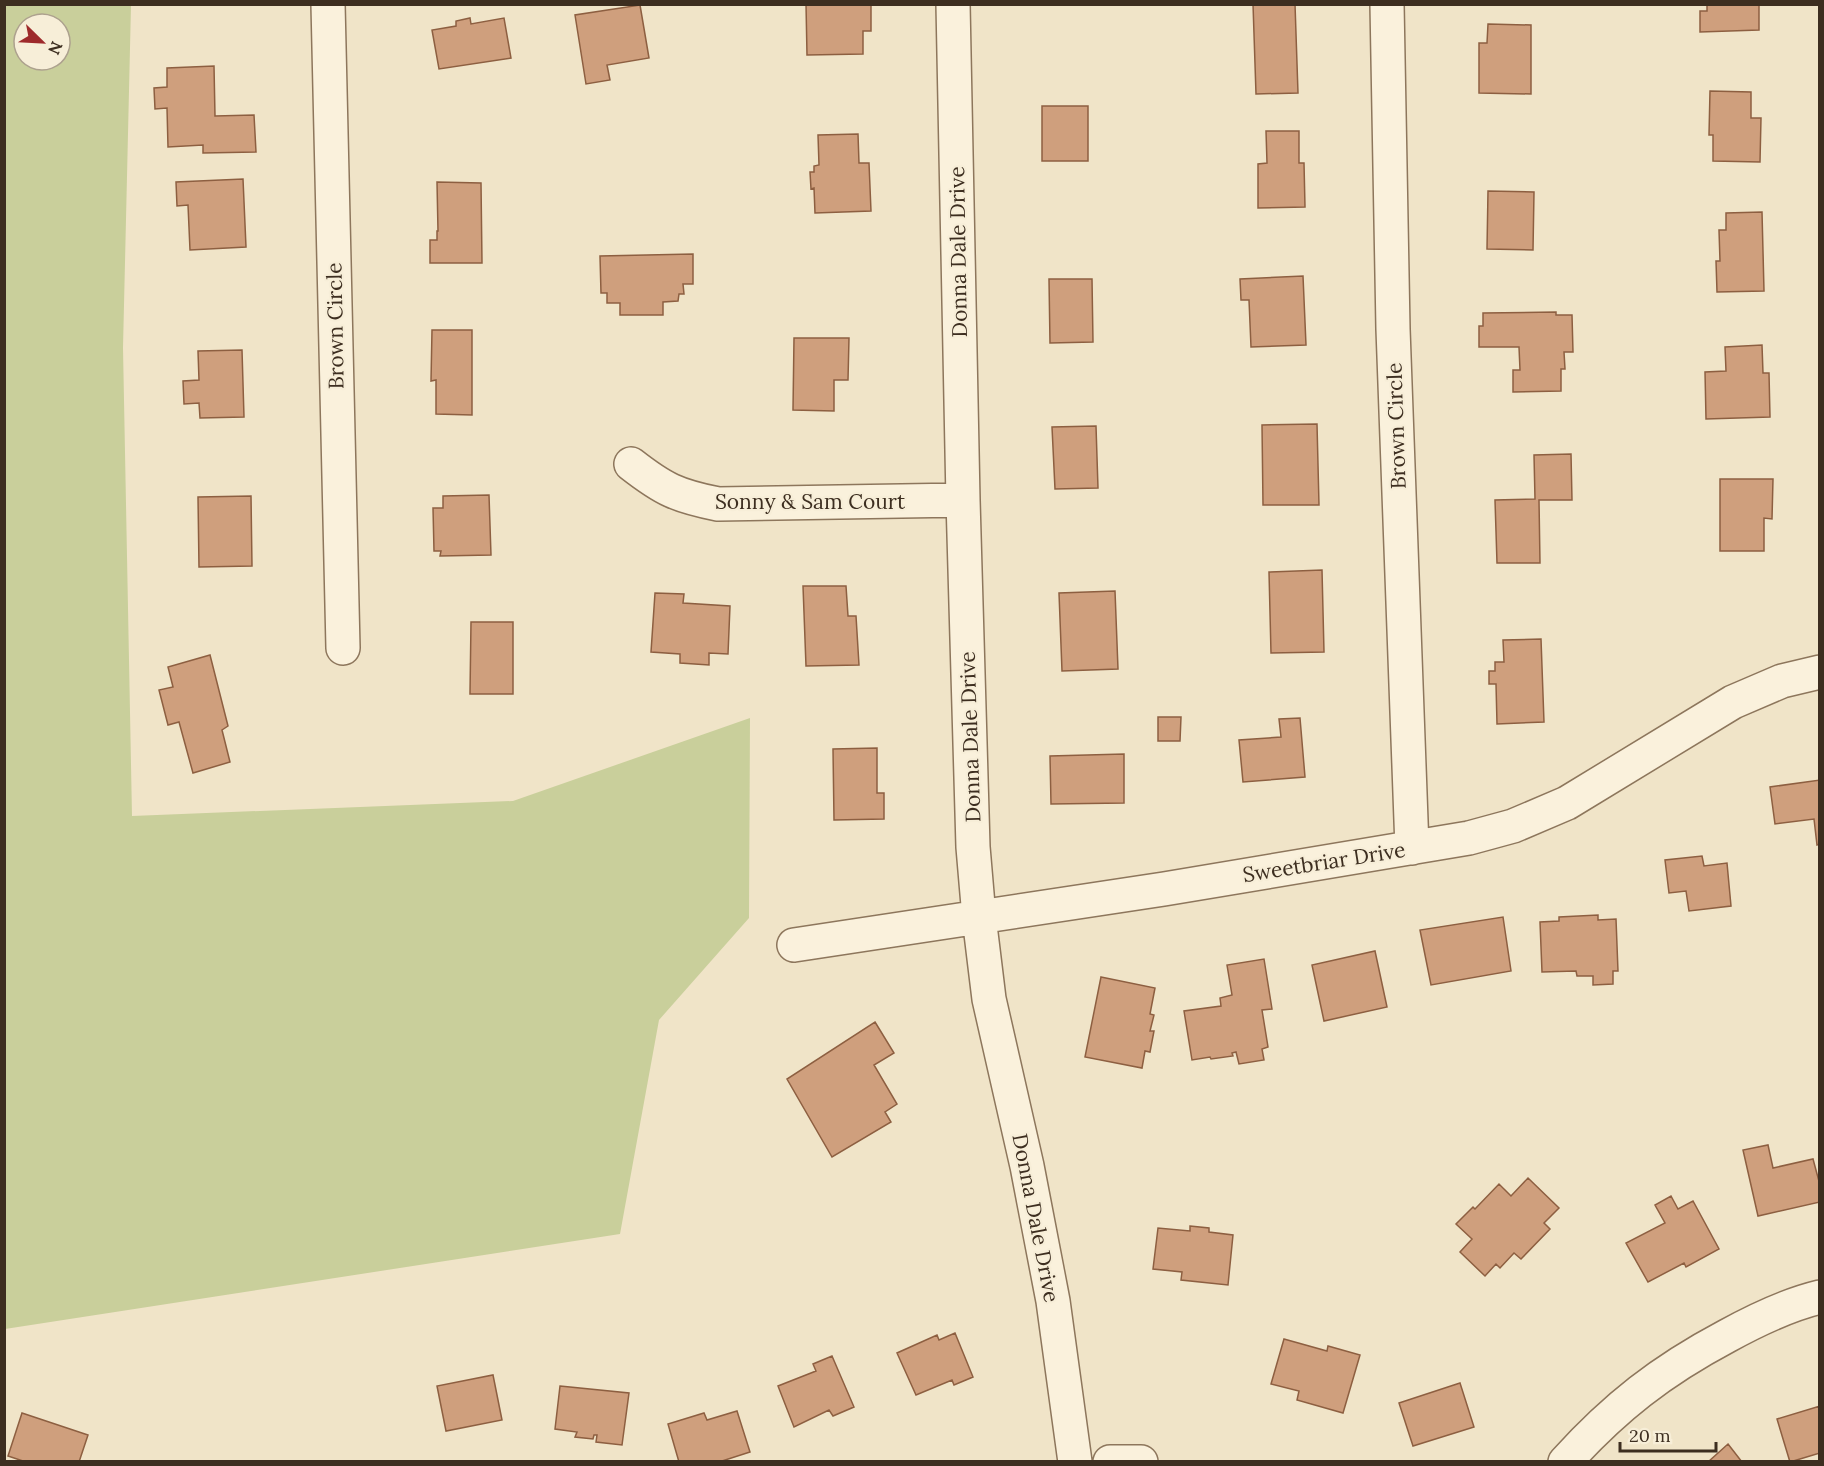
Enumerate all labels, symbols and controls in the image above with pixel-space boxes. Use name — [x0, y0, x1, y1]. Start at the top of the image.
north arrow — [12, 12, 72, 72]
text: N — [44, 38, 67, 58]
street label: Donna Dale Drive — [943, 166, 973, 338]
street label: Brown Circle — [320, 262, 350, 390]
street label: Brown Circle — [1380, 362, 1412, 490]
street label: Sonny & Sam Court — [715, 488, 906, 515]
street label: Donna Dale Drive — [954, 651, 986, 823]
street label: Sweetbriar Drive — [1241, 836, 1407, 888]
street label: Donna Dale Drive — [1006, 1131, 1066, 1305]
scale bar — [1620, 1415, 1716, 1453]
text: 20 m — [1629, 1424, 1671, 1447]

